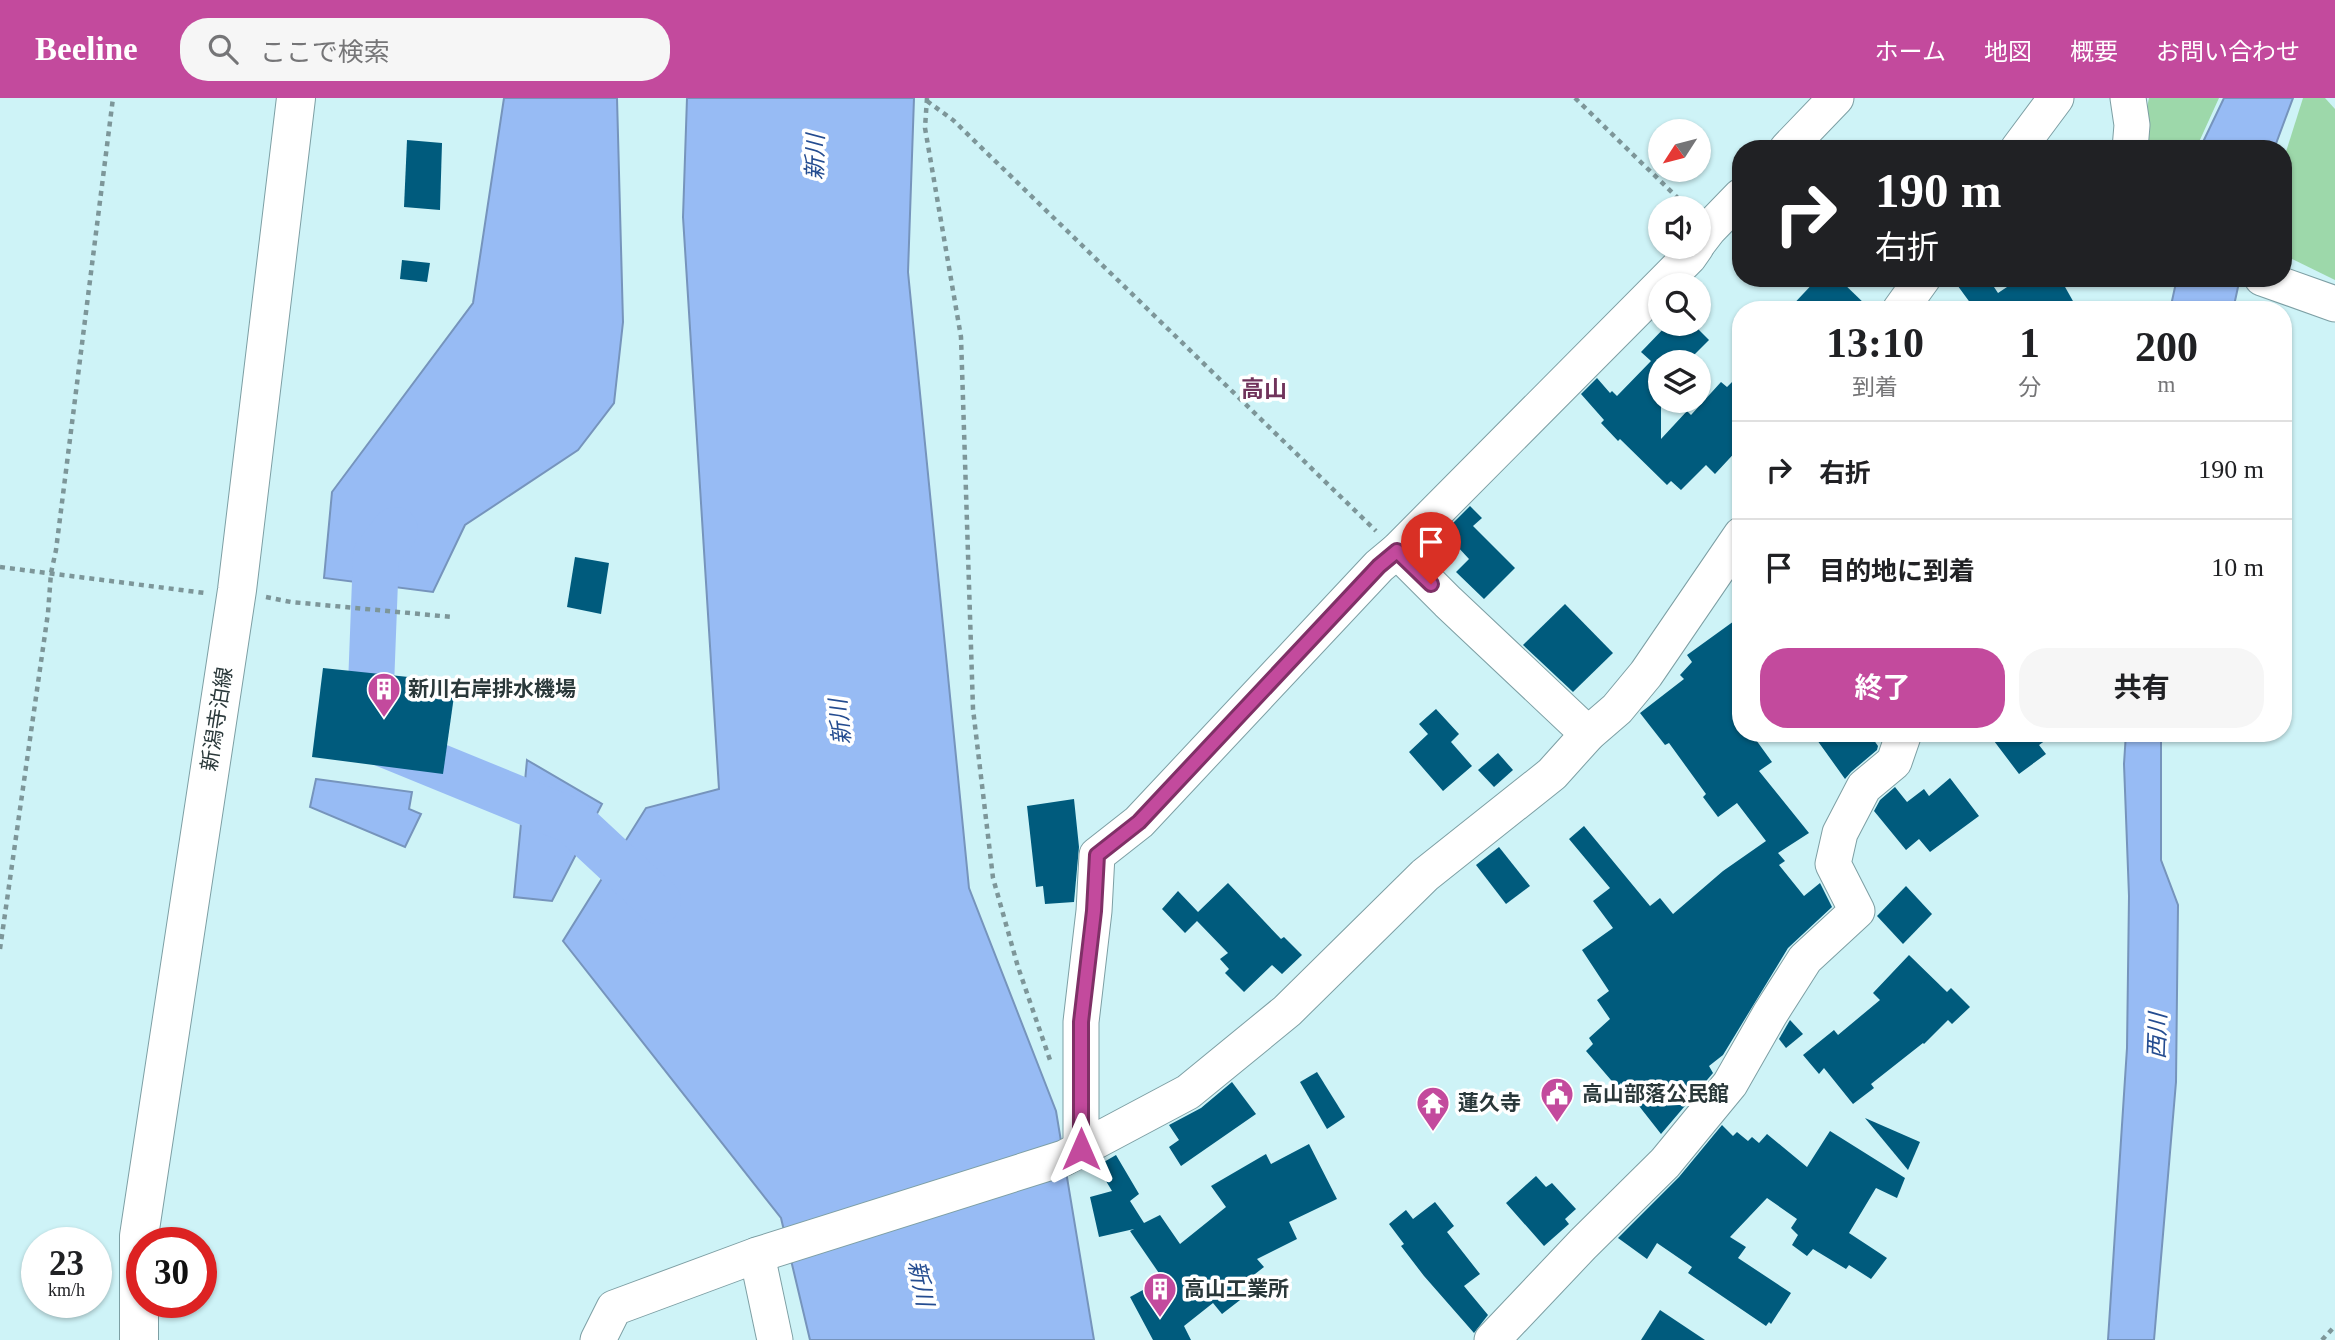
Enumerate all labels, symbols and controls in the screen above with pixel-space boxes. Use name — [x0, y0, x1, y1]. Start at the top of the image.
search box — [180, 18, 670, 81]
icon: search — [204, 30, 242, 68]
text: Beeline — [35, 31, 138, 67]
text: ここで検索 — [260, 38, 390, 67]
text: ホーム — [1875, 39, 1946, 65]
text: 地図 — [1984, 39, 2032, 65]
text: 概要 — [2070, 39, 2118, 65]
text: お問い合わせ — [2156, 39, 2300, 65]
north arrow — [1648, 119, 1712, 182]
map controls — [1648, 119, 1711, 413]
water label: 新川 — [803, 131, 828, 180]
text: 190 m — [1875, 163, 2002, 218]
icon: right — [1760, 168, 1851, 259]
button: sound — [1648, 196, 1711, 259]
text: 右折 — [1875, 229, 1939, 265]
button: search — [1648, 273, 1711, 336]
text: 13:10 — [1826, 320, 1924, 366]
text: 1 — [2019, 320, 2040, 366]
text: 200 — [2135, 324, 2198, 370]
button: layers — [1648, 350, 1711, 413]
text: m — [2158, 372, 2175, 397]
text: 到着 — [1852, 375, 1898, 400]
text: 分 — [2018, 375, 2041, 400]
district label: 高山 — [1241, 377, 1287, 402]
icon: right — [1760, 451, 1798, 489]
text: 190 m — [2198, 455, 2264, 484]
text: 右折 — [1819, 459, 1871, 488]
pin — [1401, 512, 1461, 584]
icon: arrive — [1412, 523, 1450, 561]
icon: arrive — [1760, 549, 1798, 587]
text: 10 m — [2211, 553, 2264, 582]
text: 目的地に到着 — [1819, 557, 1975, 586]
button: 終了 — [1760, 648, 2005, 728]
button: 共有 — [2019, 648, 2264, 728]
street label: 新潟寺泊線 — [197, 665, 237, 773]
building icon: 新川右岸排水機場 — [365, 670, 403, 719]
place label: 新川右岸排水機場 — [408, 677, 576, 701]
water label: 新川 — [825, 695, 855, 746]
water label: 西川 — [2144, 1010, 2171, 1059]
public building icon: 高山部落公民館 — [1538, 1075, 1576, 1124]
place label: 高山部落公民館 — [1582, 1082, 1729, 1106]
temple icon: 蓮久寺 — [1414, 1084, 1452, 1133]
place label: 蓮久寺 — [1458, 1091, 1521, 1115]
position arrow — [1044, 1112, 1118, 1186]
speed limit sign: 30 — [126, 1227, 217, 1318]
text: 23 — [49, 1244, 84, 1283]
water label: 新川 — [904, 1258, 938, 1311]
building icon: 高山工業所 — [1141, 1270, 1179, 1319]
place label: 高山工業所 — [1184, 1277, 1289, 1301]
text: km/h — [48, 1280, 85, 1300]

